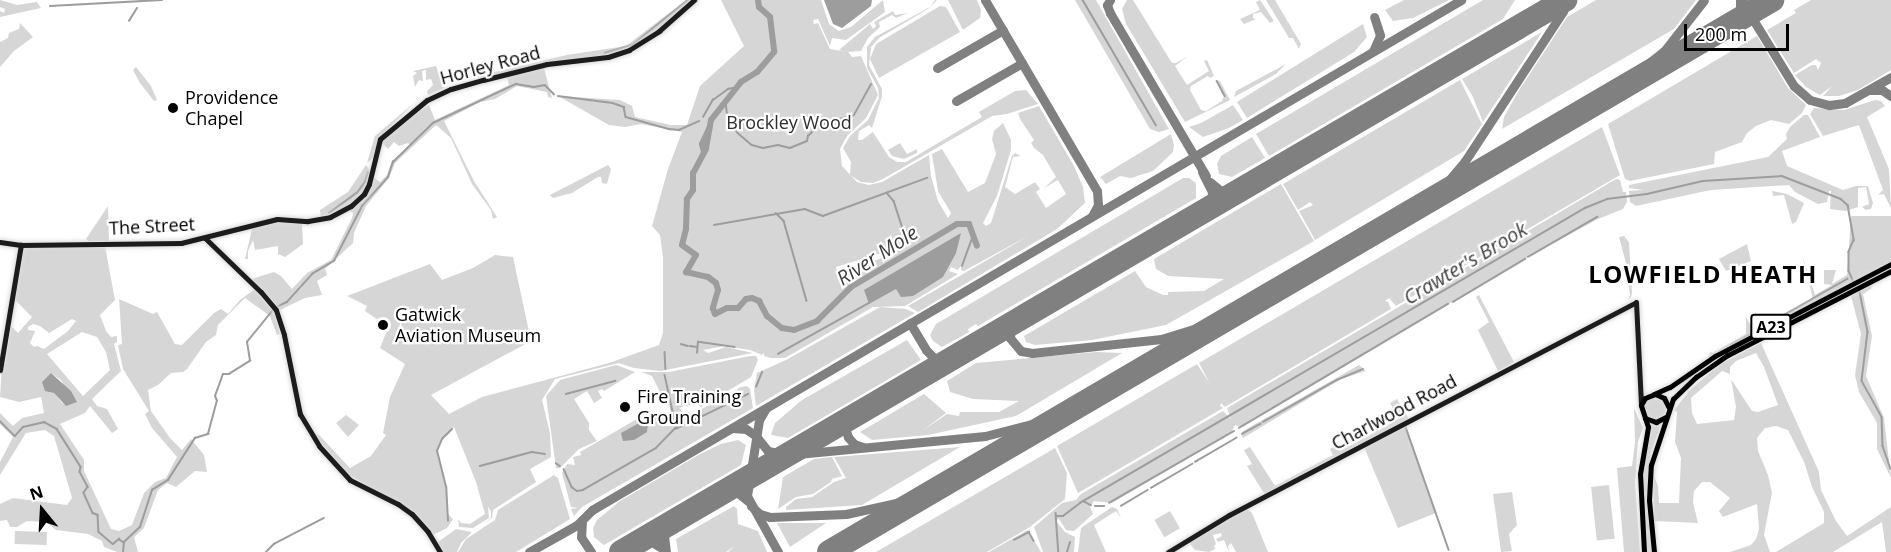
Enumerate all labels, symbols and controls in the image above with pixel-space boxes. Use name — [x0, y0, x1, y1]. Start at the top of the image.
scale bar — [1687, 12, 1792, 50]
text: 200 m — [1695, 22, 1747, 46]
street label: Horley Road — [438, 41, 542, 89]
place label: Providence Chapel — [185, 87, 278, 130]
marker: Providence Chapel — [166, 101, 180, 115]
park label: Brockley Wood — [726, 111, 852, 133]
street label: The Street — [108, 213, 196, 239]
water label: Crawter's Brook — [1399, 217, 1531, 309]
water label: River Mole — [832, 220, 922, 290]
district label: LOWFIELD HEATH — [1588, 260, 1818, 288]
place label: Gatwick Aviation Museum — [395, 304, 541, 346]
road number: A23 — [1750, 314, 1792, 340]
marker: Gatwick Aviation Museum — [376, 318, 390, 332]
street label: Charlwood Road — [1328, 370, 1460, 454]
place label: Fire Training Ground — [637, 386, 741, 428]
marker: Fire Training Ground — [618, 400, 632, 414]
north arrow — [12, 480, 72, 540]
text: N — [27, 480, 46, 505]

